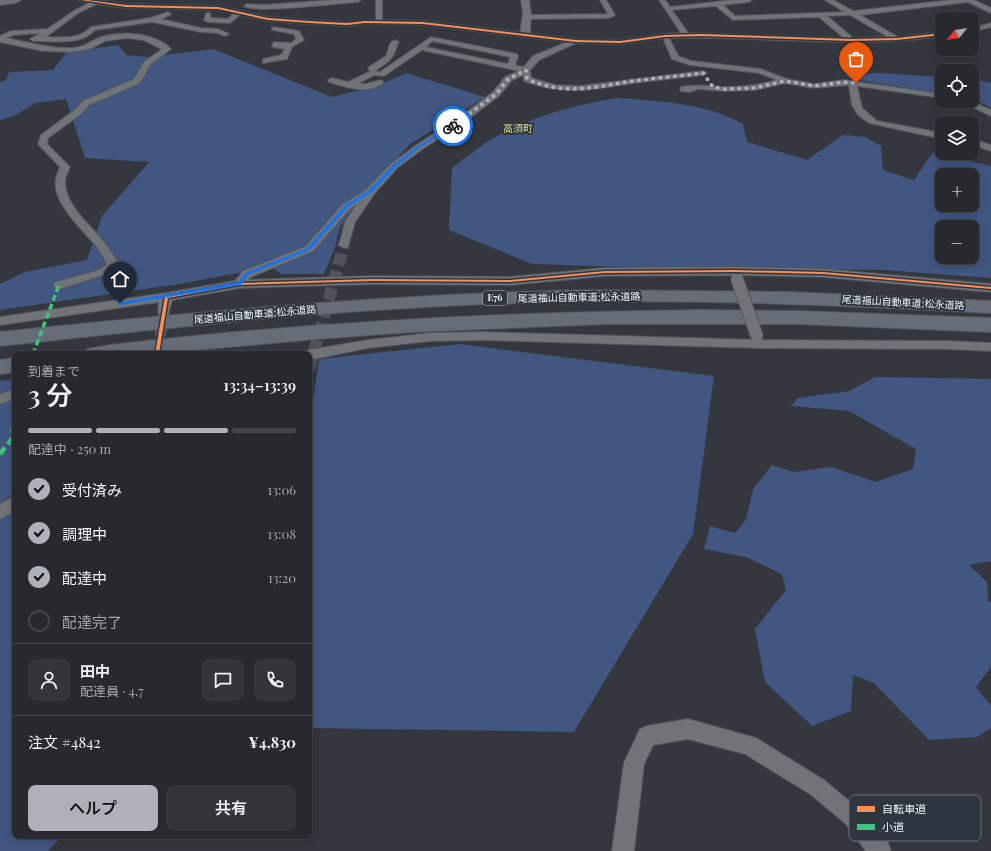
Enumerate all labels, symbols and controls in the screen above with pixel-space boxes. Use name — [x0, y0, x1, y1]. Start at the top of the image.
north arrow — [935, 12, 979, 56]
map controls — [935, 12, 979, 264]
pin — [839, 42, 873, 83]
icon: bag — [845, 48, 867, 70]
button: locate — [935, 64, 979, 108]
courier — [433, 106, 473, 146]
icon: bike — [442, 115, 464, 137]
button: layers — [935, 116, 979, 160]
district label: 高須町 — [503, 121, 533, 135]
button: + — [935, 168, 979, 212]
button: − — [935, 220, 979, 264]
pin — [103, 262, 137, 303]
icon: home — [109, 268, 131, 290]
street label: 尾道福山自動車道;松永道路 — [517, 289, 641, 305]
road number: E76 — [483, 291, 507, 305]
street label: 尾道福山自動車道;松永道路 — [841, 292, 965, 312]
street label: 尾道福山自動車道;松永道路 — [193, 302, 317, 326]
text: 到着まで — [28, 362, 80, 379]
text: 13:34–13:39 — [223, 375, 296, 395]
text: 3 分 — [28, 377, 72, 412]
text: 配達中 · 250 m — [28, 440, 111, 457]
icon: check — [28, 478, 50, 500]
text: 受付済み — [62, 480, 122, 500]
text: 13:06 — [268, 481, 296, 498]
icon: check — [28, 522, 50, 544]
text: 調理中 — [62, 524, 107, 544]
text: 13:08 — [268, 525, 296, 542]
icon: check — [28, 566, 50, 588]
text: 配達中 — [62, 568, 107, 588]
text: 13:20 — [268, 569, 296, 586]
text: 配達完了 — [62, 612, 122, 632]
button: person — [28, 659, 70, 701]
button: chat — [202, 659, 244, 701]
button: phone — [254, 659, 296, 701]
text: 田中 — [80, 661, 110, 681]
text: 配達員 · 4.7 — [80, 682, 144, 699]
text: 注文 #4842 — [28, 732, 101, 752]
text: ¥4,830 — [249, 732, 296, 752]
button: ヘルプ — [28, 785, 158, 831]
button: 共有 — [166, 785, 296, 831]
legend — [849, 795, 981, 841]
text: 自転車道 — [882, 801, 926, 816]
text: 小道 — [882, 819, 904, 834]

